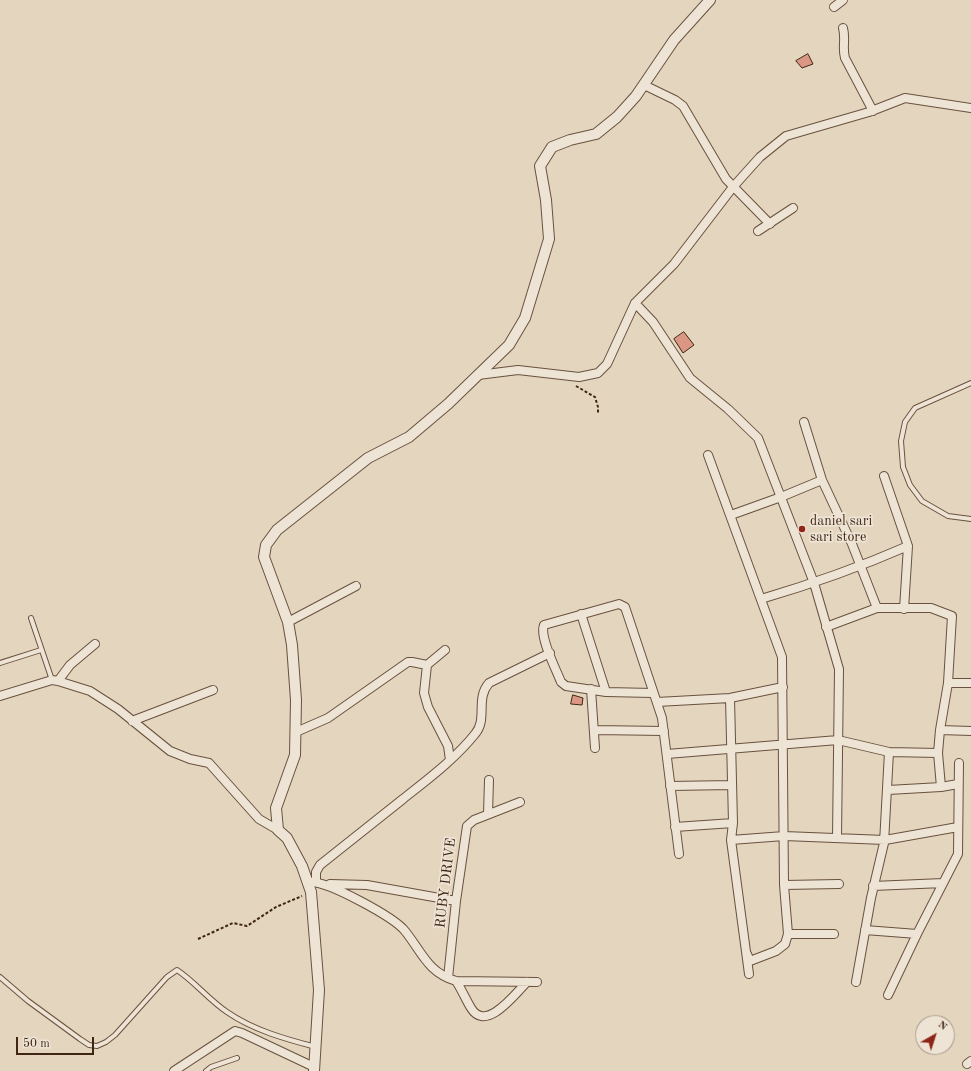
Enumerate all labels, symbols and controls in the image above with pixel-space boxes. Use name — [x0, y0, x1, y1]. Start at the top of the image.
place label: daniel sari sari store — [810, 513, 872, 546]
marker: daniel sari sari store — [797, 524, 807, 534]
street label: RUBY DRIVE — [432, 837, 460, 929]
north arrow — [915, 1015, 955, 1055]
text: N — [936, 1019, 949, 1033]
scale bar — [18, 1029, 96, 1055]
text: 50 m — [23, 1038, 50, 1050]

